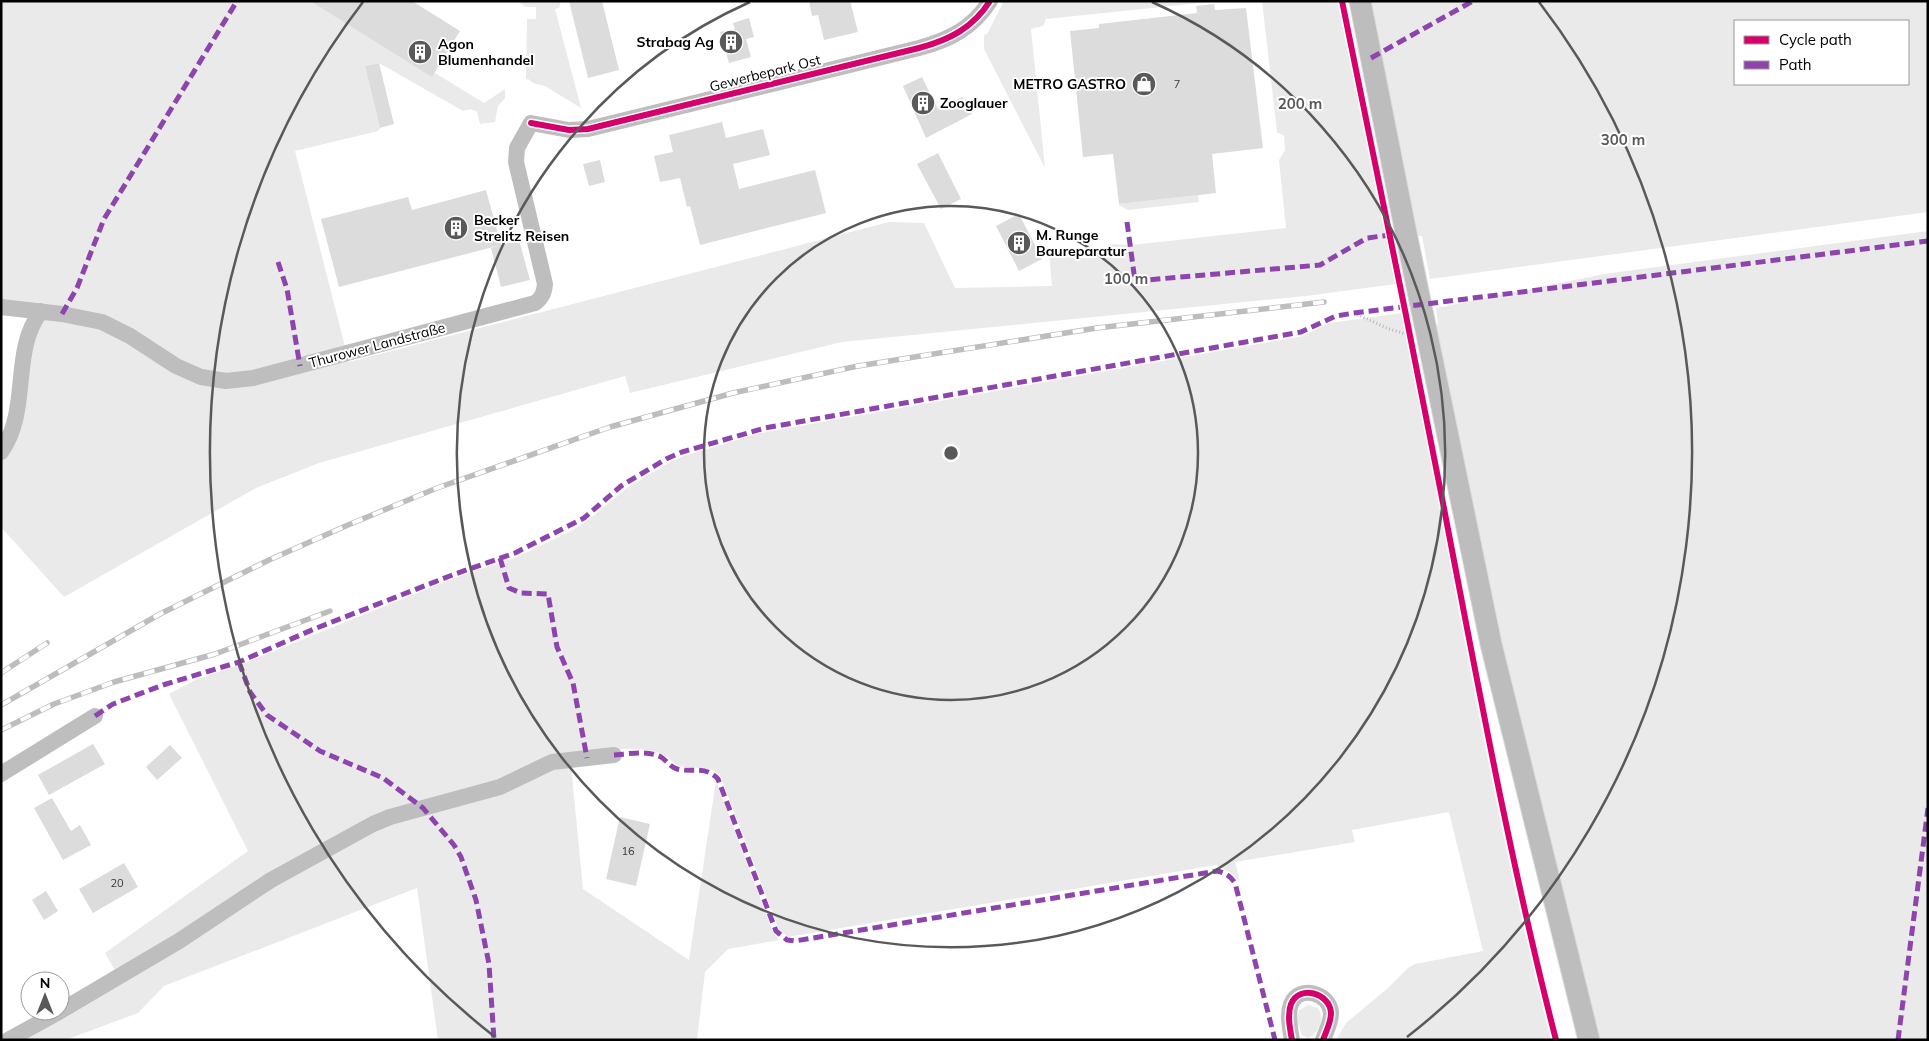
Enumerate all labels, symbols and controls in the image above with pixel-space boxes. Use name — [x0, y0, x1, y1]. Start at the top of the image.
legend — [1734, 20, 1909, 85]
building icon: Strabag Ag — [718, 29, 744, 55]
text: Cycle path — [1779, 30, 1852, 49]
place label: Strabag Ag — [637, 33, 714, 51]
place label: Agon Blumenhandel — [438, 35, 534, 69]
building icon: Agon Blumenhandel — [407, 39, 433, 65]
street label: Gewerbepark Ost — [708, 50, 823, 96]
text: Path — [1779, 55, 1811, 74]
shop icon: METRO GASTRO — [1131, 71, 1157, 97]
place label: METRO GASTRO — [1013, 75, 1126, 93]
house number: 7 — [1174, 77, 1180, 91]
building icon: Zooglauer — [910, 90, 936, 116]
place label: Zooglauer — [940, 94, 1008, 112]
text: 200 m — [1278, 94, 1322, 113]
text: 300 m — [1601, 130, 1645, 149]
place label: Becker Strelitz Reisen — [474, 211, 569, 245]
building icon: Becker Strelitz Reisen — [443, 215, 469, 241]
place label: M. Runge Baureparatur — [1036, 226, 1127, 260]
building icon: M. Runge Baureparatur — [1006, 230, 1032, 256]
text: 100 m — [1104, 269, 1148, 288]
street label: Thurower Landstraße — [307, 318, 447, 372]
centre of rings — [942, 444, 960, 462]
house number: 16 — [621, 844, 635, 858]
house number: 20 — [110, 876, 124, 890]
north arrow — [20, 971, 70, 1021]
text: N — [40, 974, 50, 992]

